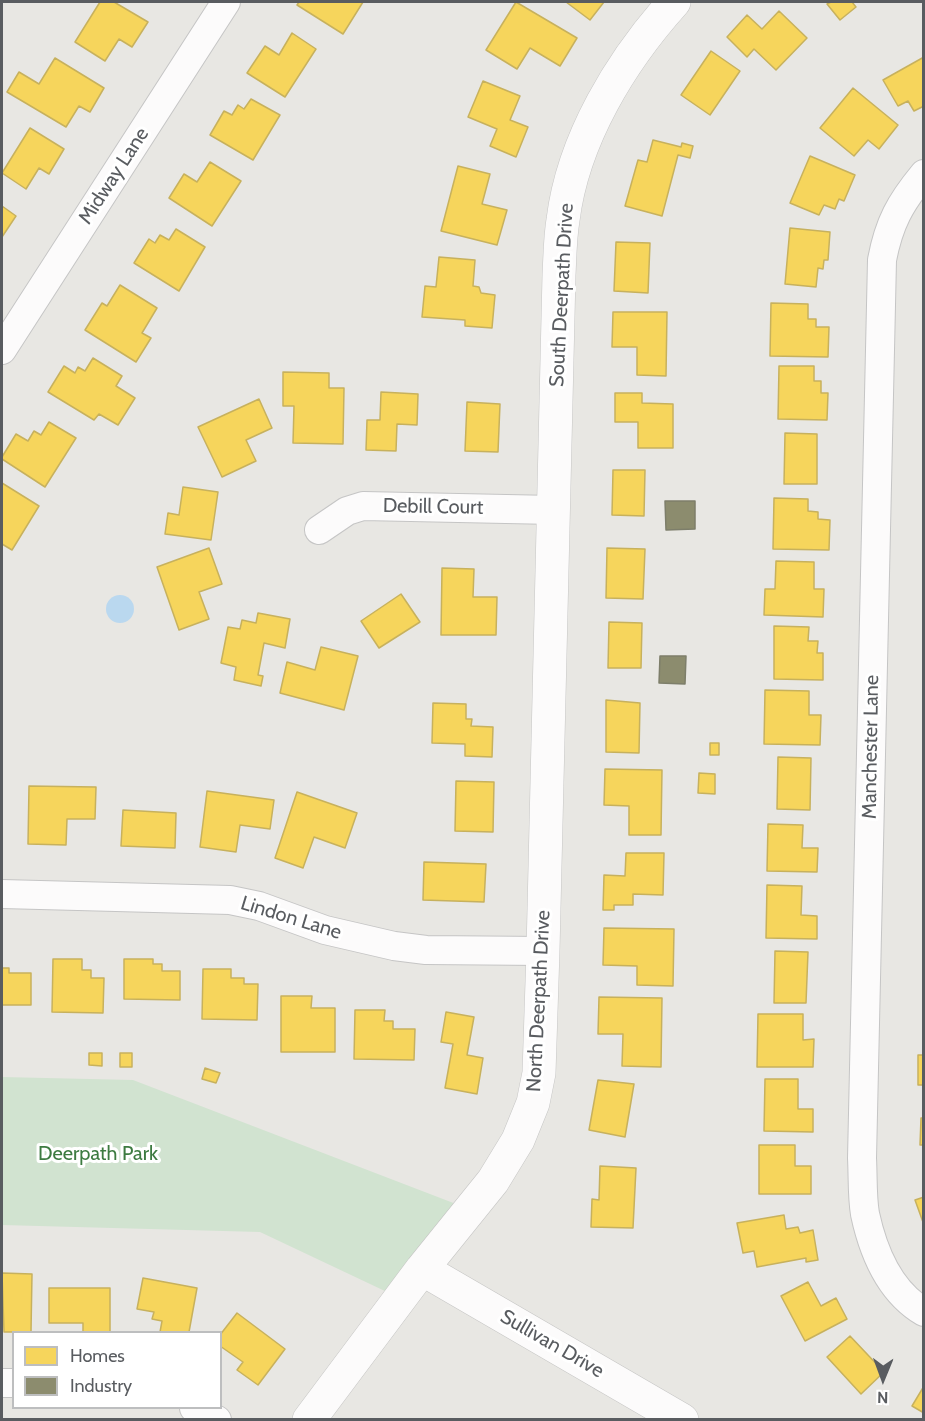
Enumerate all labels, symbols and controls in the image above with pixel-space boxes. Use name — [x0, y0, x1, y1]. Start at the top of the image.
street label: Midway Lane — [74, 123, 154, 229]
street label: South Deerpath Drive — [545, 203, 579, 387]
street label: Debill Court — [383, 494, 483, 520]
street label: Manchester Lane — [858, 675, 884, 819]
street label: Lindon Lane — [238, 891, 344, 945]
street label: North Deerpath Drive — [522, 910, 556, 1092]
park label: Deerpath Park — [38, 1142, 158, 1166]
street label: Sullivan Drive — [496, 1305, 608, 1383]
legend — [12, 1331, 222, 1409]
text: Homes — [70, 1345, 125, 1367]
north arrow — [853, 1349, 913, 1409]
text: Industry — [70, 1375, 132, 1397]
text: N — [877, 1388, 888, 1407]

